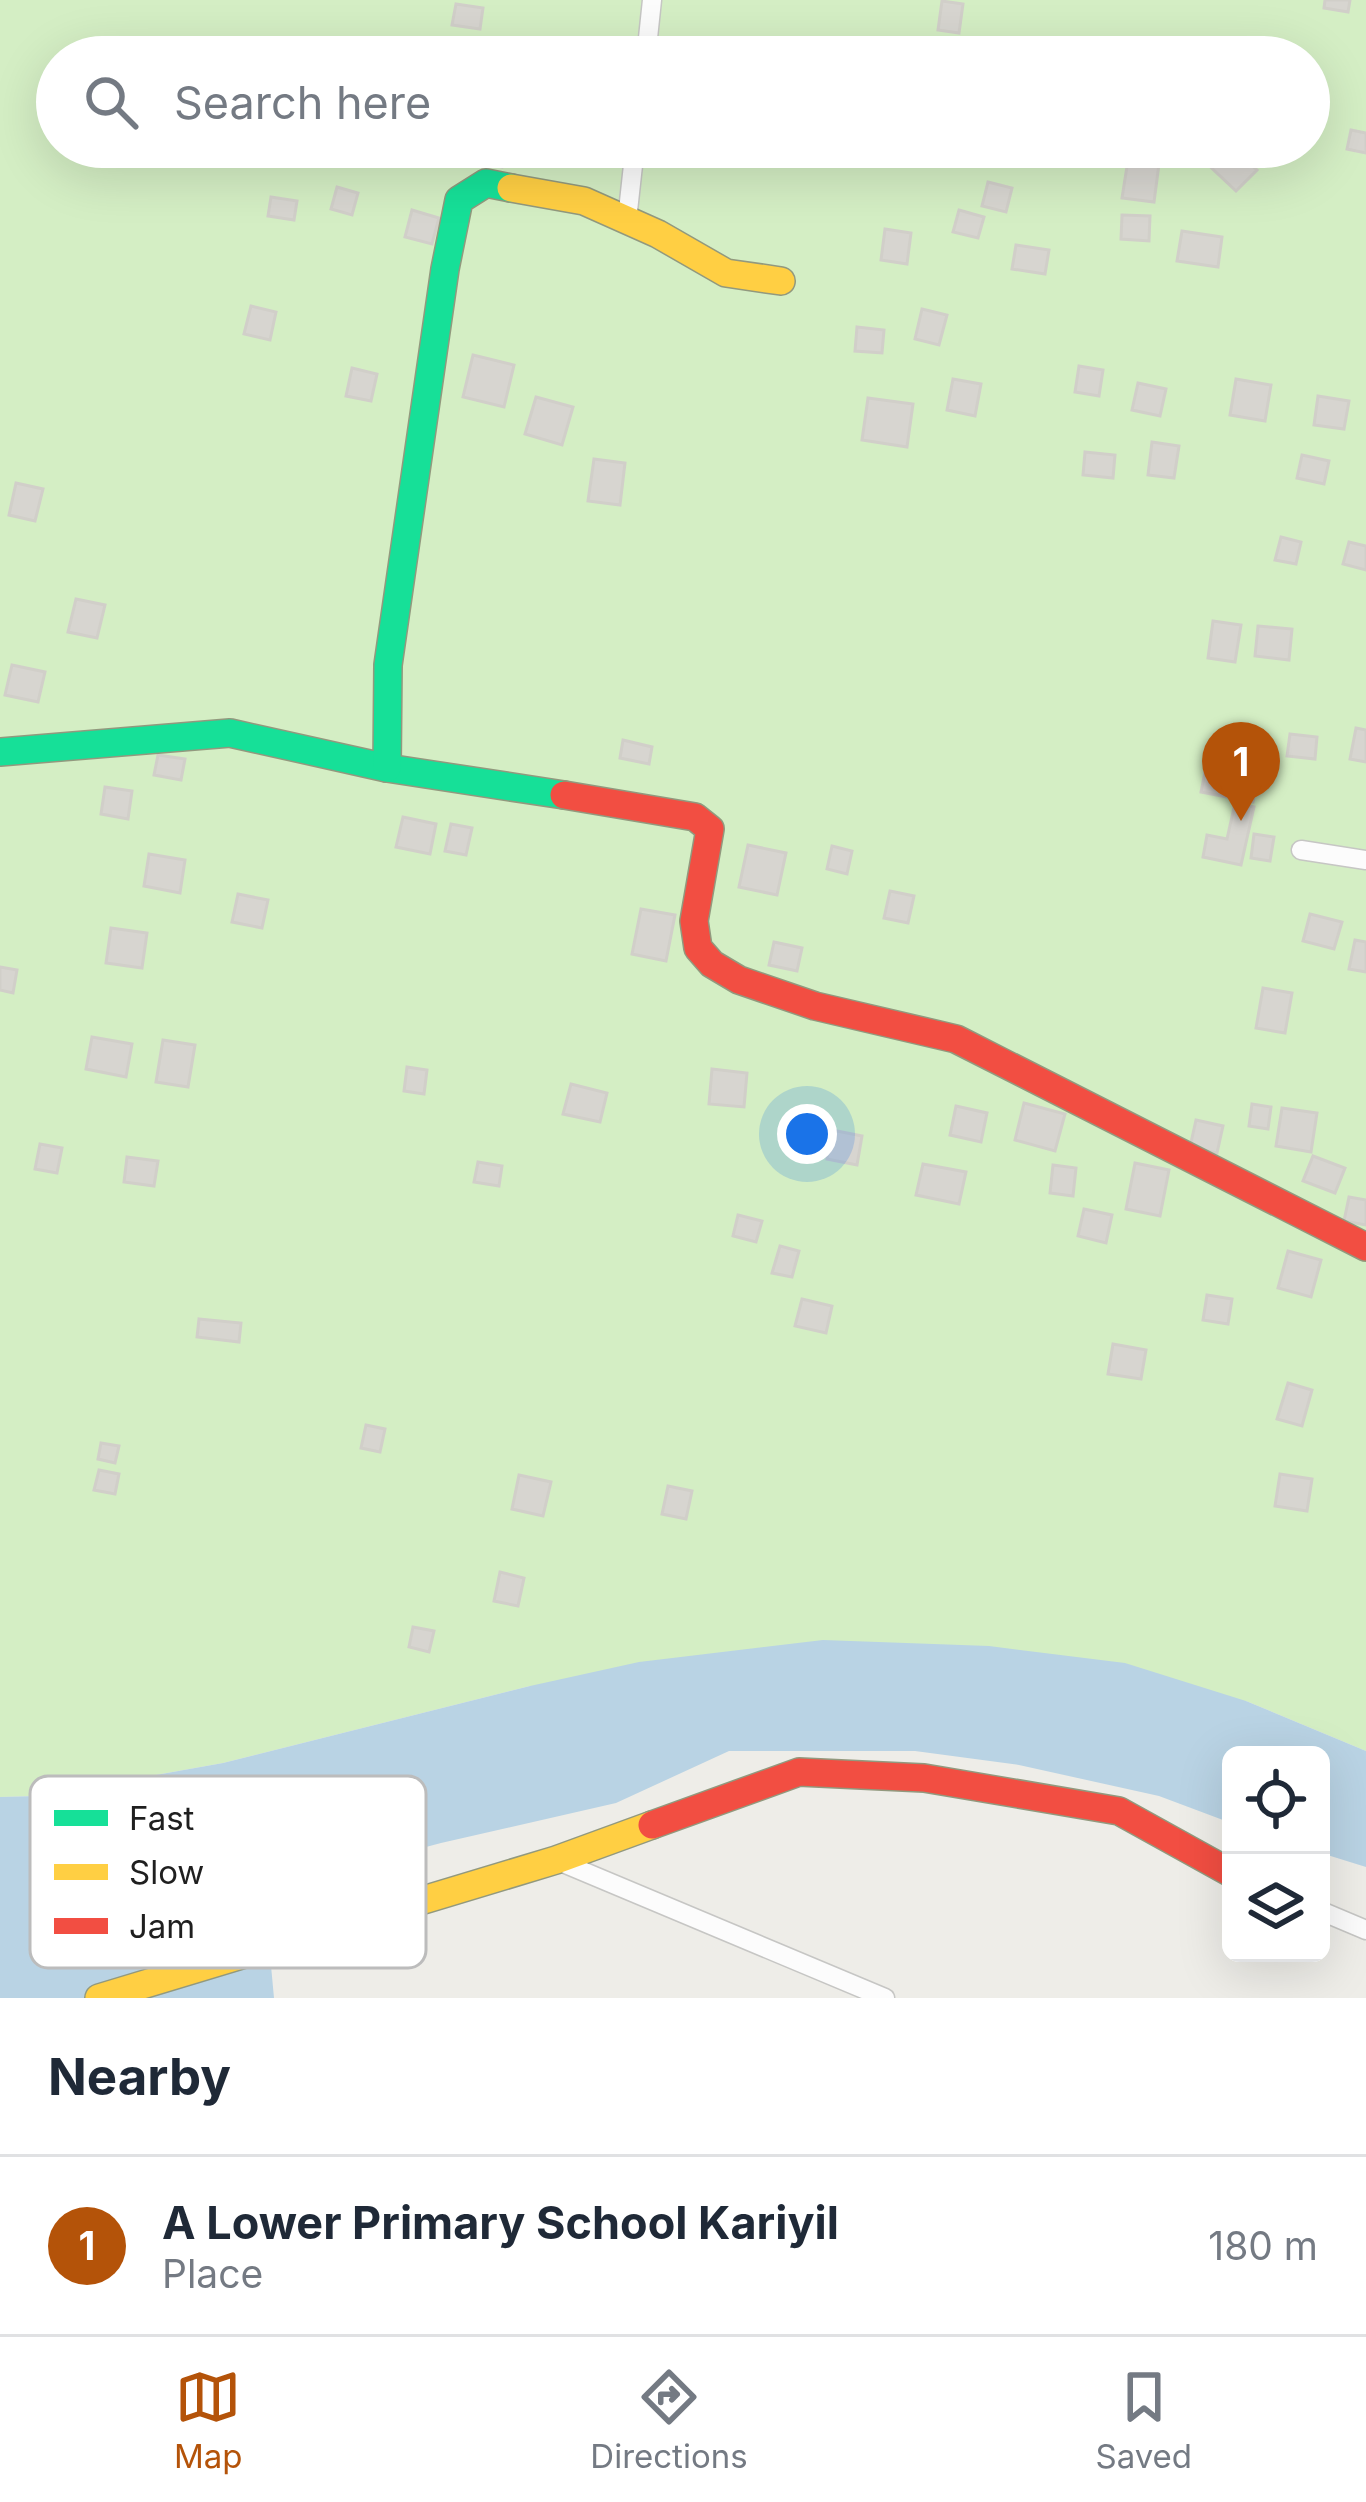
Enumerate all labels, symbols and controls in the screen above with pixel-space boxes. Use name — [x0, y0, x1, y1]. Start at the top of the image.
search box — [36, 36, 1330, 168]
icon: search — [78, 69, 144, 135]
text: Search here — [174, 75, 431, 130]
pin: 1 — [1202, 722, 1280, 821]
your location — [777, 1104, 837, 1164]
map controls — [1222, 1746, 1330, 1962]
button: locate — [1222, 1746, 1330, 1854]
legend — [30, 1776, 426, 1968]
text: Fast — [129, 1798, 195, 1838]
text: Slow — [129, 1852, 204, 1892]
button: layers — [1222, 1854, 1330, 1962]
text: Jam — [129, 1906, 195, 1946]
text: Nearby — [48, 2046, 231, 2107]
text: A Lower Primary School Kariyil — [162, 2195, 839, 2250]
text: 1 — [79, 2222, 95, 2269]
text: 180 m — [1208, 2222, 1318, 2269]
text: Place — [162, 2250, 263, 2297]
tab: Map — [174, 2364, 242, 2476]
tab: Directions — [590, 2364, 748, 2476]
tab: Saved — [1095, 2364, 1192, 2476]

